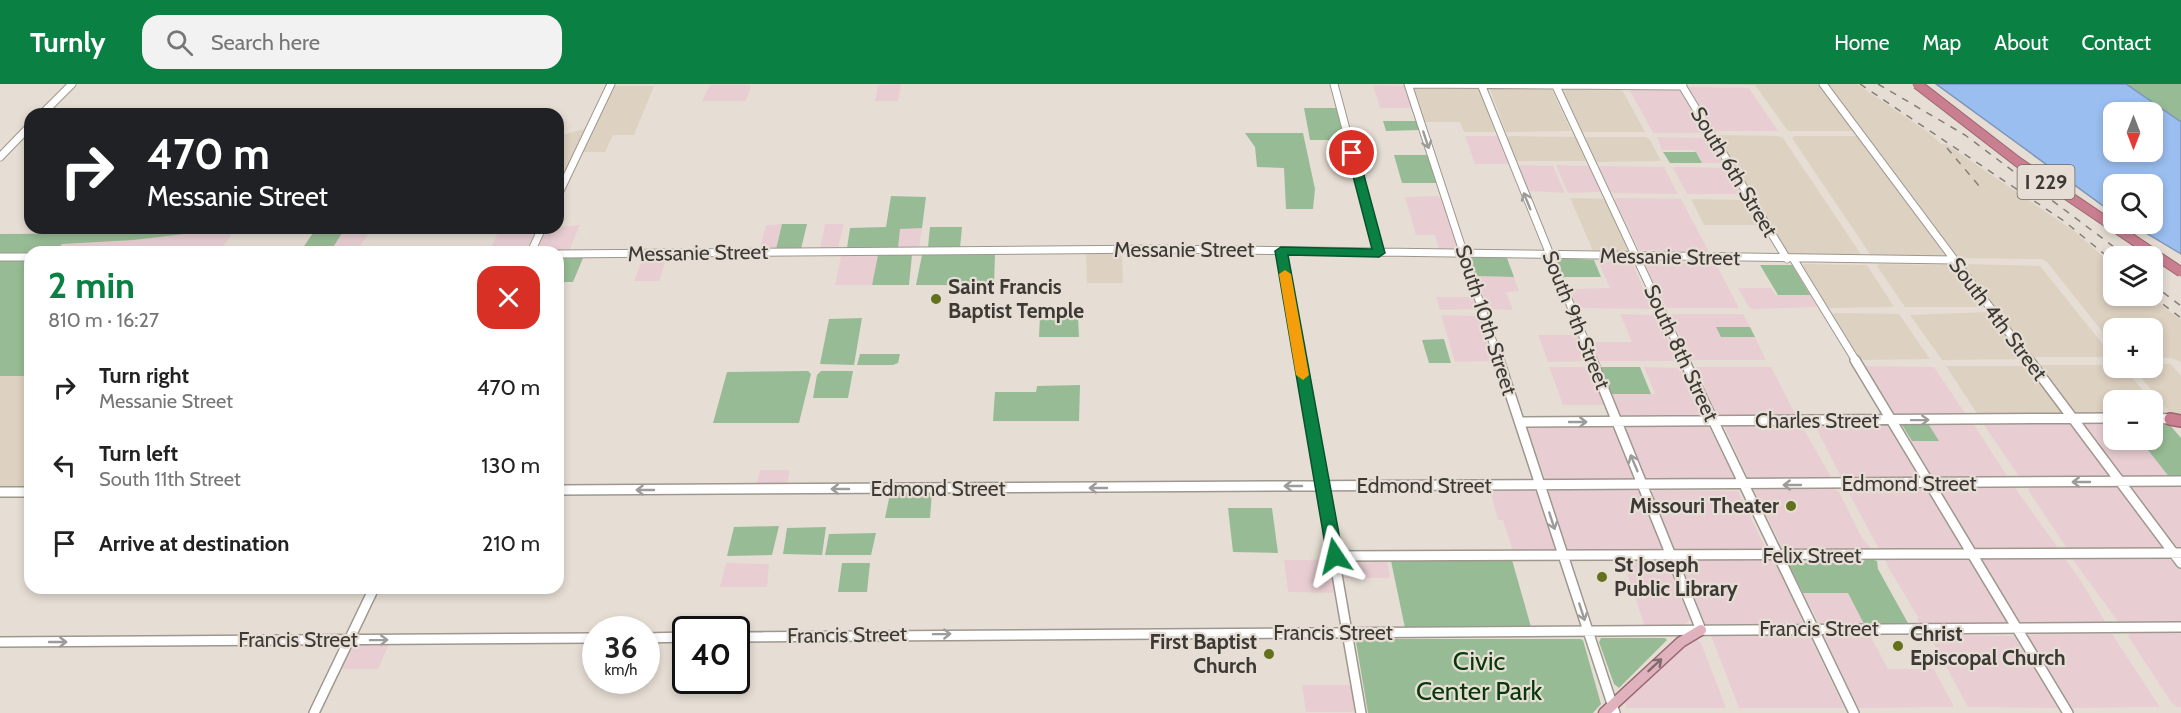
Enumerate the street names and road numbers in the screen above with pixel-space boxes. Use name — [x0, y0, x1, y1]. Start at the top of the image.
street label: South 6th Street — [1686, 102, 1783, 241]
road number: I 229 — [2018, 165, 2074, 199]
street label: Messanie Street — [1114, 237, 1254, 262]
street label: Messanie Street — [627, 239, 769, 266]
street label: South 10th Street — [1450, 241, 1523, 398]
street label: Messanie Street — [1599, 243, 1741, 270]
street label: South 9th Street — [1537, 247, 1616, 393]
street label: South 4th Street — [1944, 252, 2053, 385]
street label: South 8th Street — [1639, 280, 1724, 425]
street label: Charles Street — [1755, 408, 1879, 433]
street label: Edmond Street — [1841, 471, 1977, 496]
street label: Edmond Street — [1356, 473, 1492, 498]
street label: Edmond Street — [870, 476, 1006, 501]
street label: Felix Street — [1763, 543, 1861, 568]
street label: Francis Street — [1759, 616, 1879, 641]
street label: Francis Street — [1273, 620, 1393, 645]
street label: Francis Street — [787, 621, 907, 648]
street label: Francis Street — [238, 627, 358, 652]

